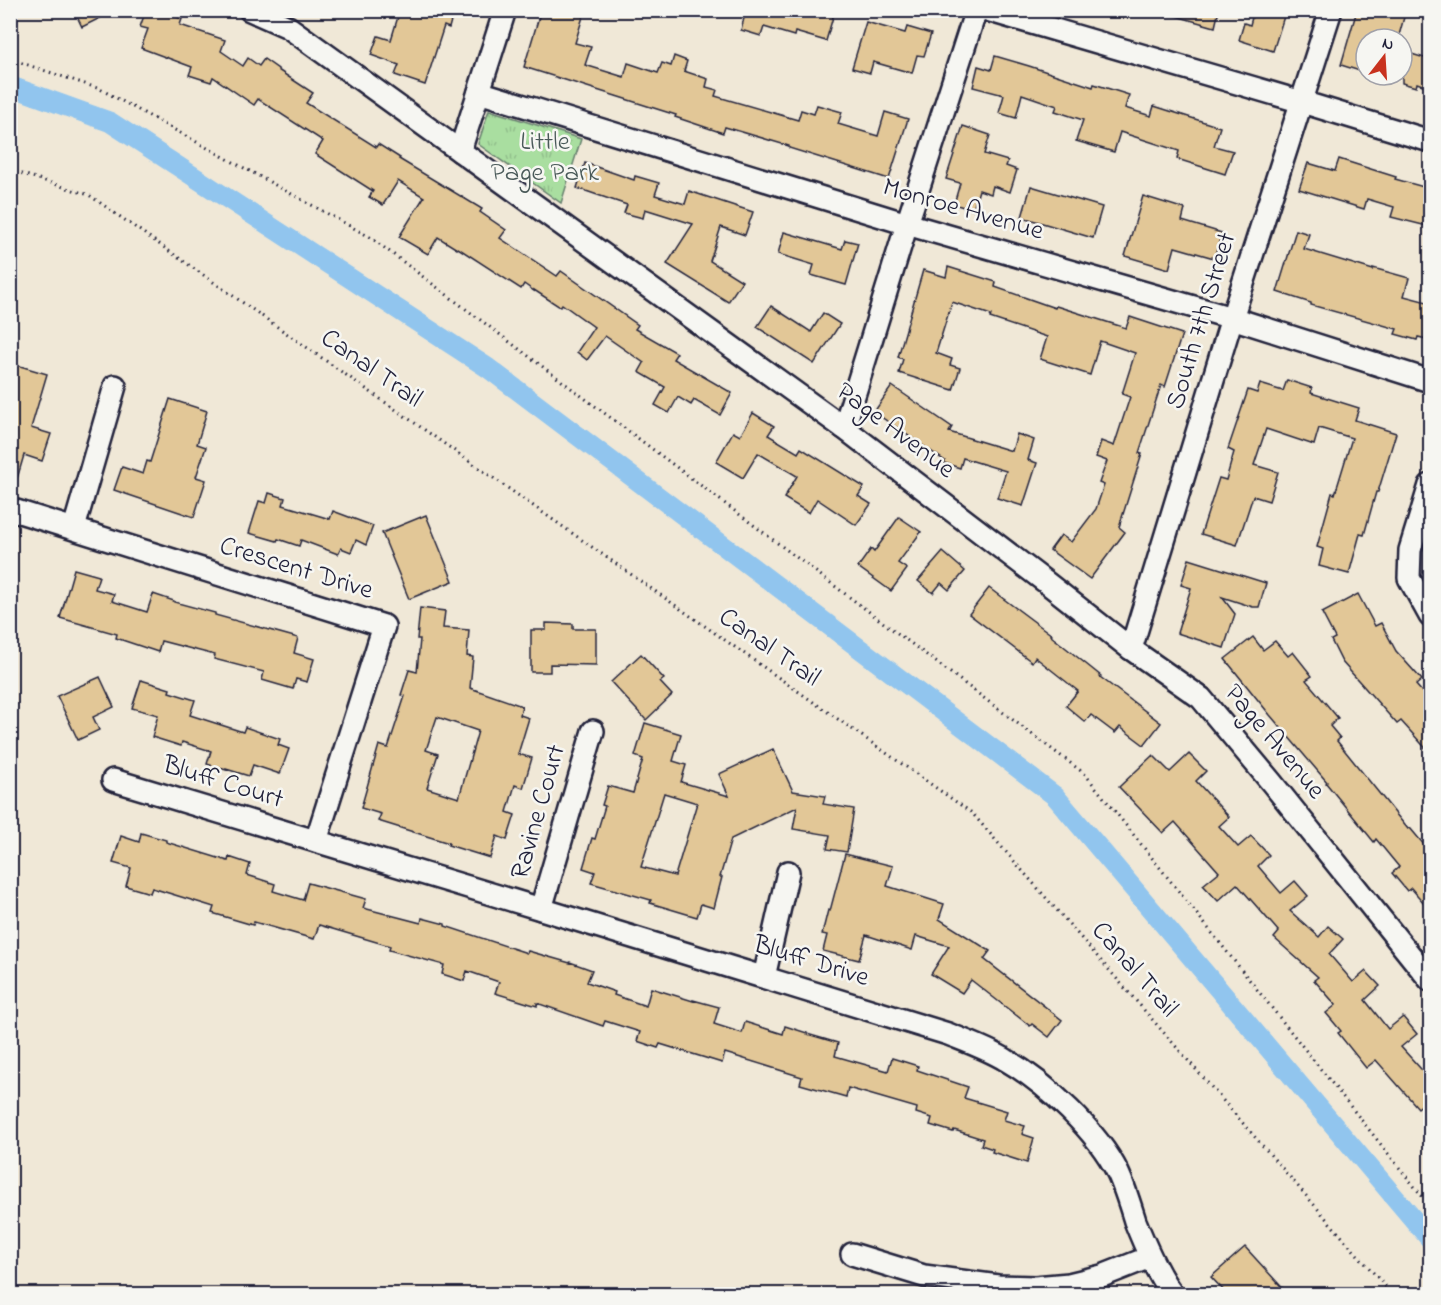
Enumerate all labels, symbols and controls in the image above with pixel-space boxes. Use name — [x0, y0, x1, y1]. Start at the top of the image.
north arrow — [1354, 27, 1414, 87]
text: N — [1379, 32, 1397, 58]
park label: Little Page Park — [491, 123, 599, 193]
street label: Monroe Avenue — [878, 168, 1049, 252]
street label: South 7th Street — [1157, 228, 1247, 414]
street label: Canal Trail — [312, 320, 430, 418]
street label: Page Avenue — [827, 373, 963, 489]
street label: Crescent Drive — [214, 527, 378, 611]
street label: Canal Trail — [710, 599, 828, 697]
street label: Page Avenue — [1214, 676, 1335, 809]
street label: Ravine Court — [501, 740, 577, 884]
street label: Bluff Court — [157, 746, 288, 820]
street label: Canal Trail — [1081, 913, 1187, 1027]
street label: Bluff Drive — [747, 926, 874, 998]

